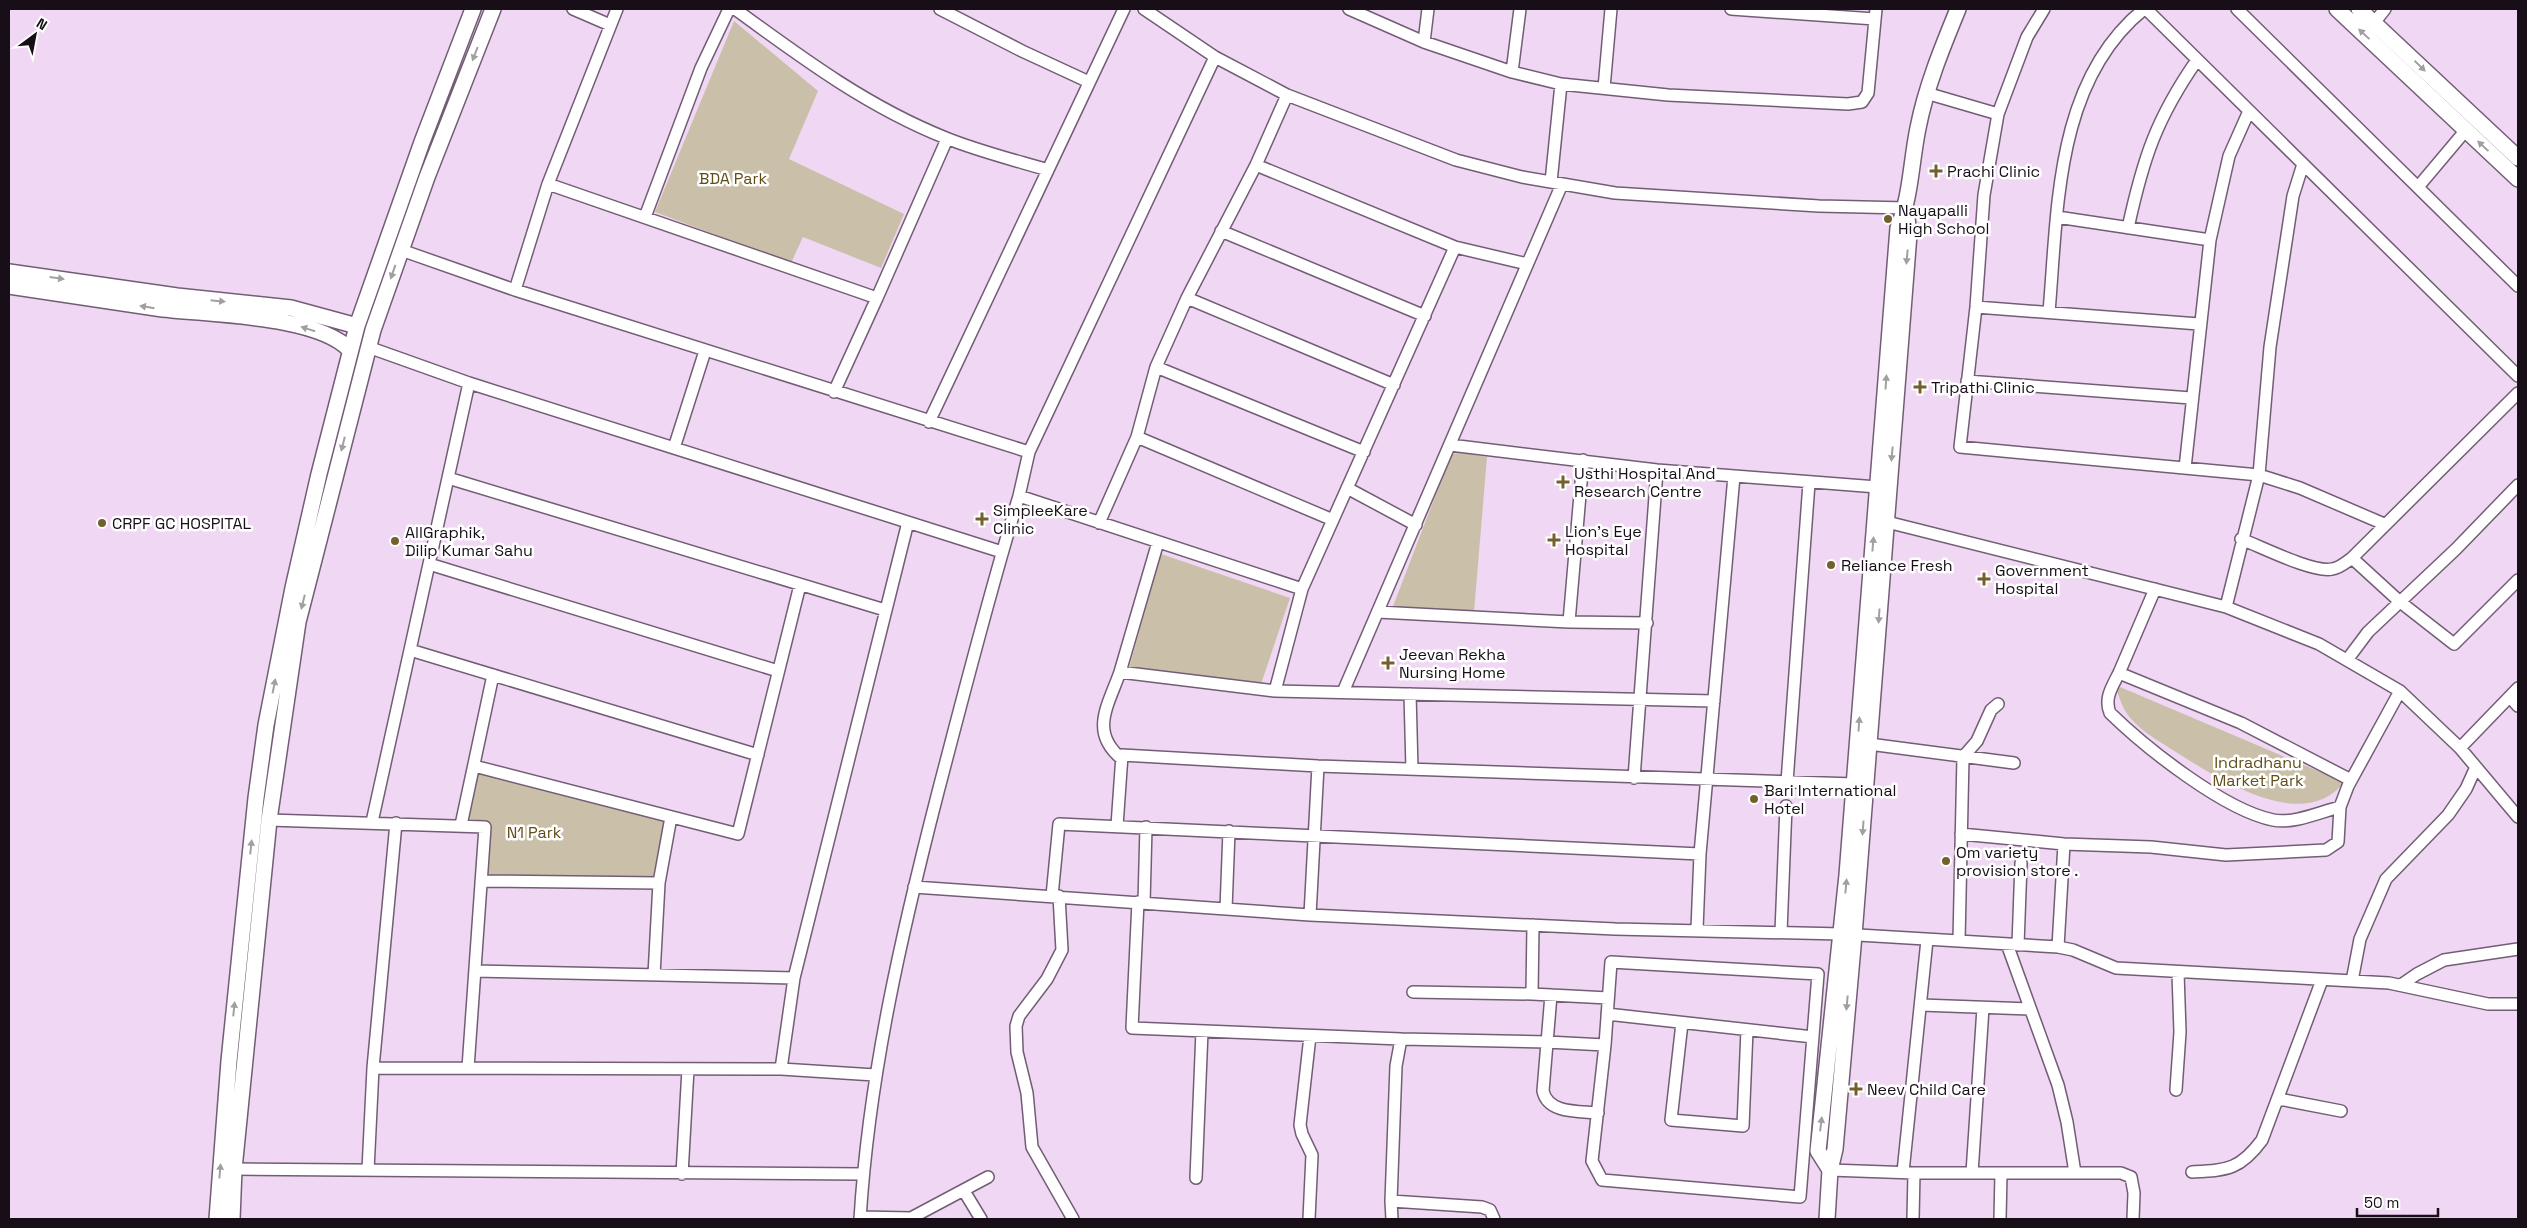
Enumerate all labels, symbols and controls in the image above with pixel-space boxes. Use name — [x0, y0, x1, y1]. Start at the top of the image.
north arrow — [10, 10, 60, 60]
text: N — [33, 14, 51, 34]
one-way arrow — [2359, 28, 2371, 40]
one-way arrow — [471, 47, 479, 62]
one-way arrow — [2414, 60, 2426, 72]
one-way arrow — [2477, 140, 2489, 152]
place label: Prachi Clinic — [1947, 161, 2040, 182]
marker: Prachi Clinic — [1929, 164, 1943, 178]
park label: BDA Park — [699, 168, 768, 189]
place label: Nayapalli High School — [1898, 200, 1989, 239]
marker: Nayapalli High School — [1882, 213, 1894, 225]
one-way arrow — [1903, 249, 1911, 265]
one-way arrow — [389, 264, 396, 279]
one-way arrow — [49, 274, 65, 282]
one-way arrow — [210, 297, 226, 305]
one-way arrow — [139, 302, 155, 310]
one-way arrow — [300, 324, 315, 332]
one-way arrow — [1882, 374, 1890, 390]
place label: Tripathi Clinic — [1931, 377, 2035, 398]
marker: Tripathi Clinic — [1913, 380, 1927, 394]
one-way arrow — [339, 437, 347, 452]
one-way arrow — [1888, 446, 1896, 462]
place label: Usthi Hospital And Research Centre — [1574, 463, 1716, 502]
marker: Usthi Hospital And Research Centre — [1556, 475, 1570, 489]
place label: SimpleeKare Clinic — [993, 500, 1088, 539]
marker: SimpleeKare Clinic — [975, 512, 989, 526]
place label: CRPF GC HOSPITAL — [112, 513, 251, 534]
marker: CRPF GC HOSPITAL — [96, 517, 108, 529]
place label: Lion's Eye Hospital — [1565, 521, 1642, 560]
place label: AllGraphik, Dilip Kumar Sahu — [405, 522, 533, 561]
marker: Lion's Eye Hospital — [1547, 533, 1561, 547]
marker: AllGraphik, Dilip Kumar Sahu — [389, 535, 401, 547]
one-way arrow — [1869, 536, 1877, 552]
place label: Reliance Fresh — [1841, 555, 1953, 576]
marker: Reliance Fresh — [1825, 559, 1837, 571]
place label: Government Hospital — [1995, 560, 2089, 599]
marker: Government Hospital — [1977, 572, 1991, 586]
one-way arrow — [299, 595, 307, 610]
one-way arrow — [1875, 608, 1883, 624]
place label: Jeevan Rekha Nursing Home — [1399, 644, 1505, 683]
marker: Jeevan Rekha Nursing Home — [1381, 656, 1395, 670]
one-way arrow — [270, 679, 278, 694]
one-way arrow — [1855, 716, 1863, 732]
park label: Indradhanu Market Park — [2212, 752, 2304, 791]
place label: Bari International Hotel — [1764, 780, 1897, 819]
marker: Bari International Hotel — [1748, 793, 1760, 805]
one-way arrow — [1858, 820, 1866, 836]
park label: N1 Park — [507, 822, 562, 843]
one-way arrow — [247, 839, 255, 855]
place label: Om variety provision store . — [1956, 842, 2078, 881]
marker: Om variety provision store . — [1940, 855, 1952, 867]
one-way arrow — [1843, 878, 1851, 894]
one-way arrow — [1843, 995, 1851, 1011]
one-way arrow — [230, 1000, 238, 1016]
place label: Neev Child Care — [1867, 1079, 1986, 1100]
marker: Neev Child Care — [1849, 1082, 1863, 1096]
one-way arrow — [1817, 1116, 1825, 1132]
one-way arrow — [216, 1162, 224, 1178]
scale bar — [2357, 1186, 2438, 1218]
text: 50 m — [2364, 1193, 2399, 1212]

